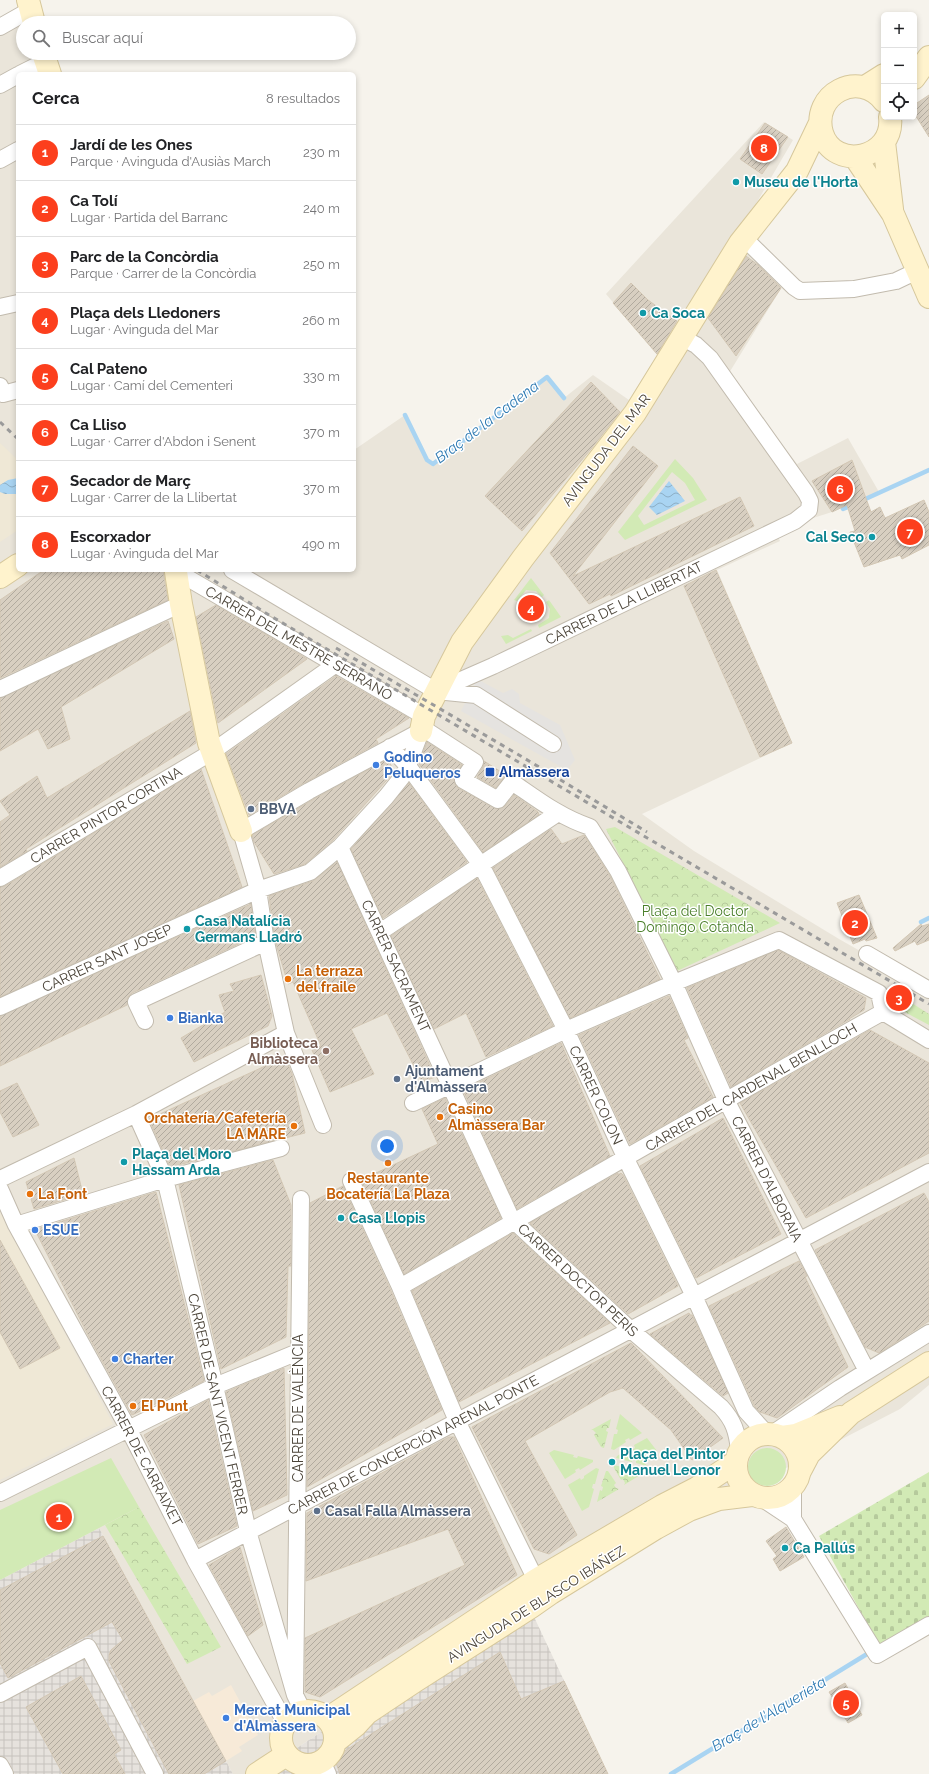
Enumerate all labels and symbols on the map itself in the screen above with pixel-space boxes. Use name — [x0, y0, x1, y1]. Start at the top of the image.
pin: 8 — [751, 133, 777, 163]
place label: Museu de l'Horta — [744, 174, 858, 190]
marker: Museu de l'Horta — [731, 177, 741, 187]
place label: Ca Soca — [651, 305, 705, 321]
marker: Ca Soca — [638, 308, 648, 318]
water label: Braç de la Cadena — [431, 377, 543, 467]
street label: AVINGUDA DEL MAR — [559, 391, 653, 509]
pin: 6 — [827, 474, 853, 504]
pin: 7 — [897, 517, 923, 547]
place label: Cal Seco — [806, 529, 865, 545]
marker: Cal Seco — [867, 532, 877, 542]
street label: CARRER DE LA LLIBERTAT — [543, 558, 706, 648]
street label: CARRER DEL MESTRE SERRANO — [203, 583, 395, 703]
pin: 4 — [518, 593, 544, 623]
place label: Godino Peluqueros — [384, 749, 461, 781]
marker: Godino Peluqueros — [371, 760, 381, 770]
street label: CARRER PINTOR CORTINA — [27, 763, 185, 867]
place label: Almàssera — [499, 764, 570, 780]
marker: Almàssera — [484, 766, 496, 778]
place label: BBVA — [259, 801, 296, 817]
marker: BBVA — [246, 804, 256, 814]
street label: CARRER SACRAMENT — [358, 897, 434, 1035]
park label: Plaça del Doctor Domingo Cotanda — [636, 903, 754, 935]
pin: 2 — [842, 908, 868, 938]
place label: Casa Natalícia Germans Lladró — [195, 913, 303, 945]
street label: CARRER SANT JOSEP — [40, 921, 175, 995]
marker: Casa Natalícia Germans Lladró — [182, 924, 192, 934]
place label: La terraza del fraile — [296, 963, 363, 995]
marker: La terraza del fraile — [283, 974, 293, 984]
pin: 3 — [886, 983, 912, 1013]
place label: Bianka — [178, 1010, 223, 1026]
marker: Bianka — [165, 1013, 175, 1023]
street label: CARRER DEL CARDENAL BENLLOCH — [642, 1020, 860, 1154]
place label: Biblioteca Almàssera — [247, 1035, 318, 1067]
street label: CARRER COLON — [566, 1043, 626, 1147]
marker: Biblioteca Almàssera — [321, 1046, 331, 1056]
place label: Ajuntament d'Almàssera — [405, 1063, 487, 1095]
marker: Ajuntament d'Almàssera — [392, 1074, 402, 1084]
place label: Casino Almàssera Bar — [448, 1101, 545, 1133]
place label: Orchatería/Cafetería LA MARE — [144, 1110, 286, 1142]
marker: Casino Almàssera Bar — [435, 1112, 445, 1122]
street label: CARRER D'ALBORAIA — [728, 1113, 806, 1245]
marker: Orchatería/Cafetería LA MARE — [289, 1121, 299, 1131]
your location — [377, 1136, 397, 1156]
place label: Plaça del Moro Hassam Arda — [132, 1146, 232, 1178]
marker: Plaça del Moro Hassam Arda — [119, 1157, 129, 1167]
marker: Restaurante Bocatería La Plaza — [383, 1158, 393, 1168]
place label: Restaurante Bocatería La Plaza — [326, 1170, 450, 1202]
place label: La Font — [38, 1186, 88, 1202]
marker: La Font — [25, 1189, 35, 1199]
place label: Casa Llopis — [349, 1210, 425, 1226]
marker: Casa Llopis — [336, 1213, 346, 1223]
street label: CARRER DOCTOR PERIS — [515, 1220, 642, 1340]
place label: ESUE — [43, 1222, 79, 1238]
marker: ESUE — [30, 1225, 40, 1235]
street label: CARRER DE SANT VICENT FERRER — [185, 1292, 251, 1516]
street label: CARRER DE VALÈNCIA — [289, 1333, 306, 1482]
place label: Charter — [123, 1351, 174, 1367]
marker: Charter — [110, 1354, 120, 1364]
street label: CARRER DE CONCEPCIÓN ARENAL PONTE — [284, 1371, 541, 1518]
street label: CARRER DE CARRAIXET — [98, 1383, 186, 1529]
place label: El Punt — [141, 1398, 189, 1414]
marker: El Punt — [128, 1401, 138, 1411]
place label: Plaça del Pintor Manuel Leonor — [620, 1446, 726, 1478]
marker: Plaça del Pintor Manuel Leonor — [607, 1457, 617, 1467]
pin: 1 — [46, 1502, 72, 1532]
place label: Casal Falla Almàssera — [325, 1503, 471, 1519]
marker: Casal Falla Almàssera — [312, 1506, 322, 1516]
place label: Ca Pallús — [793, 1540, 855, 1556]
street label: AVINGUDA DE BLASCO IBÁÑEZ — [444, 1542, 628, 1665]
marker: Ca Pallús — [780, 1543, 790, 1553]
water label: Braç de l'Alquerieta — [708, 1673, 830, 1755]
pin: 5 — [833, 1688, 859, 1718]
place label: Mercat Municipal d'Almàssera — [234, 1702, 350, 1734]
marker: Mercat Municipal d'Almàssera — [221, 1713, 231, 1723]

